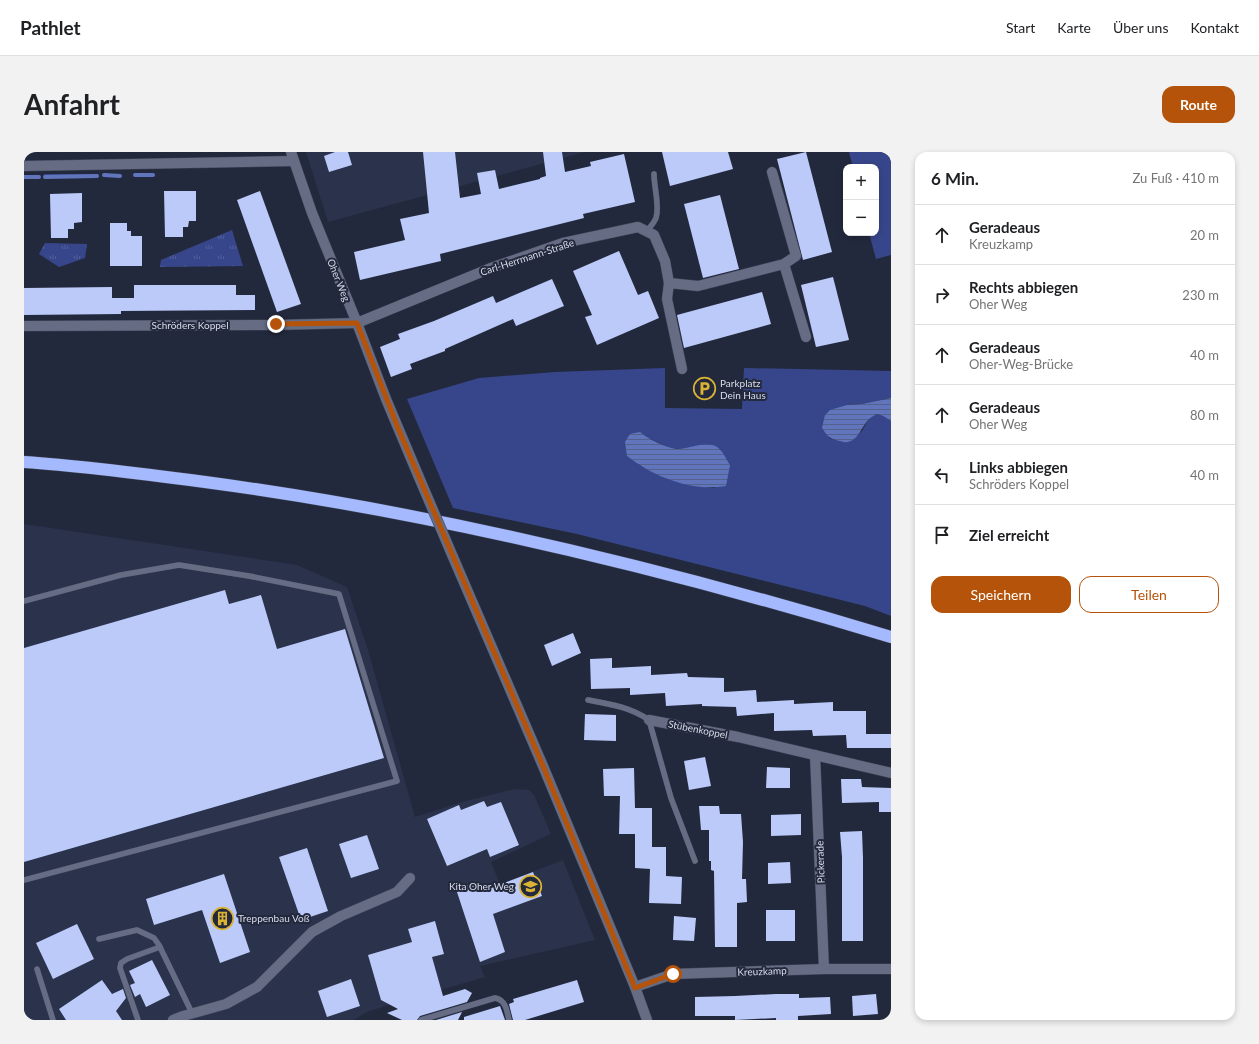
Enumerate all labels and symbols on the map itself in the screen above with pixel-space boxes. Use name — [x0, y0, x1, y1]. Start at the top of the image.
street label: Carl-Herrmann-Straße — [479, 236, 575, 278]
street label: Oher Weg — [325, 257, 353, 303]
route end — [267, 315, 285, 333]
street label: Schröders Koppel — [151, 319, 229, 331]
parking icon: Parkplatz Dein Haus — [691, 376, 717, 402]
place label: Parkplatz Dein Haus — [720, 377, 766, 401]
street label: Stübenkoppel — [667, 717, 729, 741]
street label: Pickerade — [813, 840, 827, 884]
school or university icon: Kita Oher Weg — [517, 873, 543, 899]
place label: Kita Oher Weg — [449, 880, 514, 892]
building icon: Treppenbau Voß — [209, 905, 235, 931]
place label: Treppenbau Voß — [238, 912, 310, 924]
street label: Kreuzkamp — [737, 964, 787, 978]
route start — [664, 965, 682, 983]

